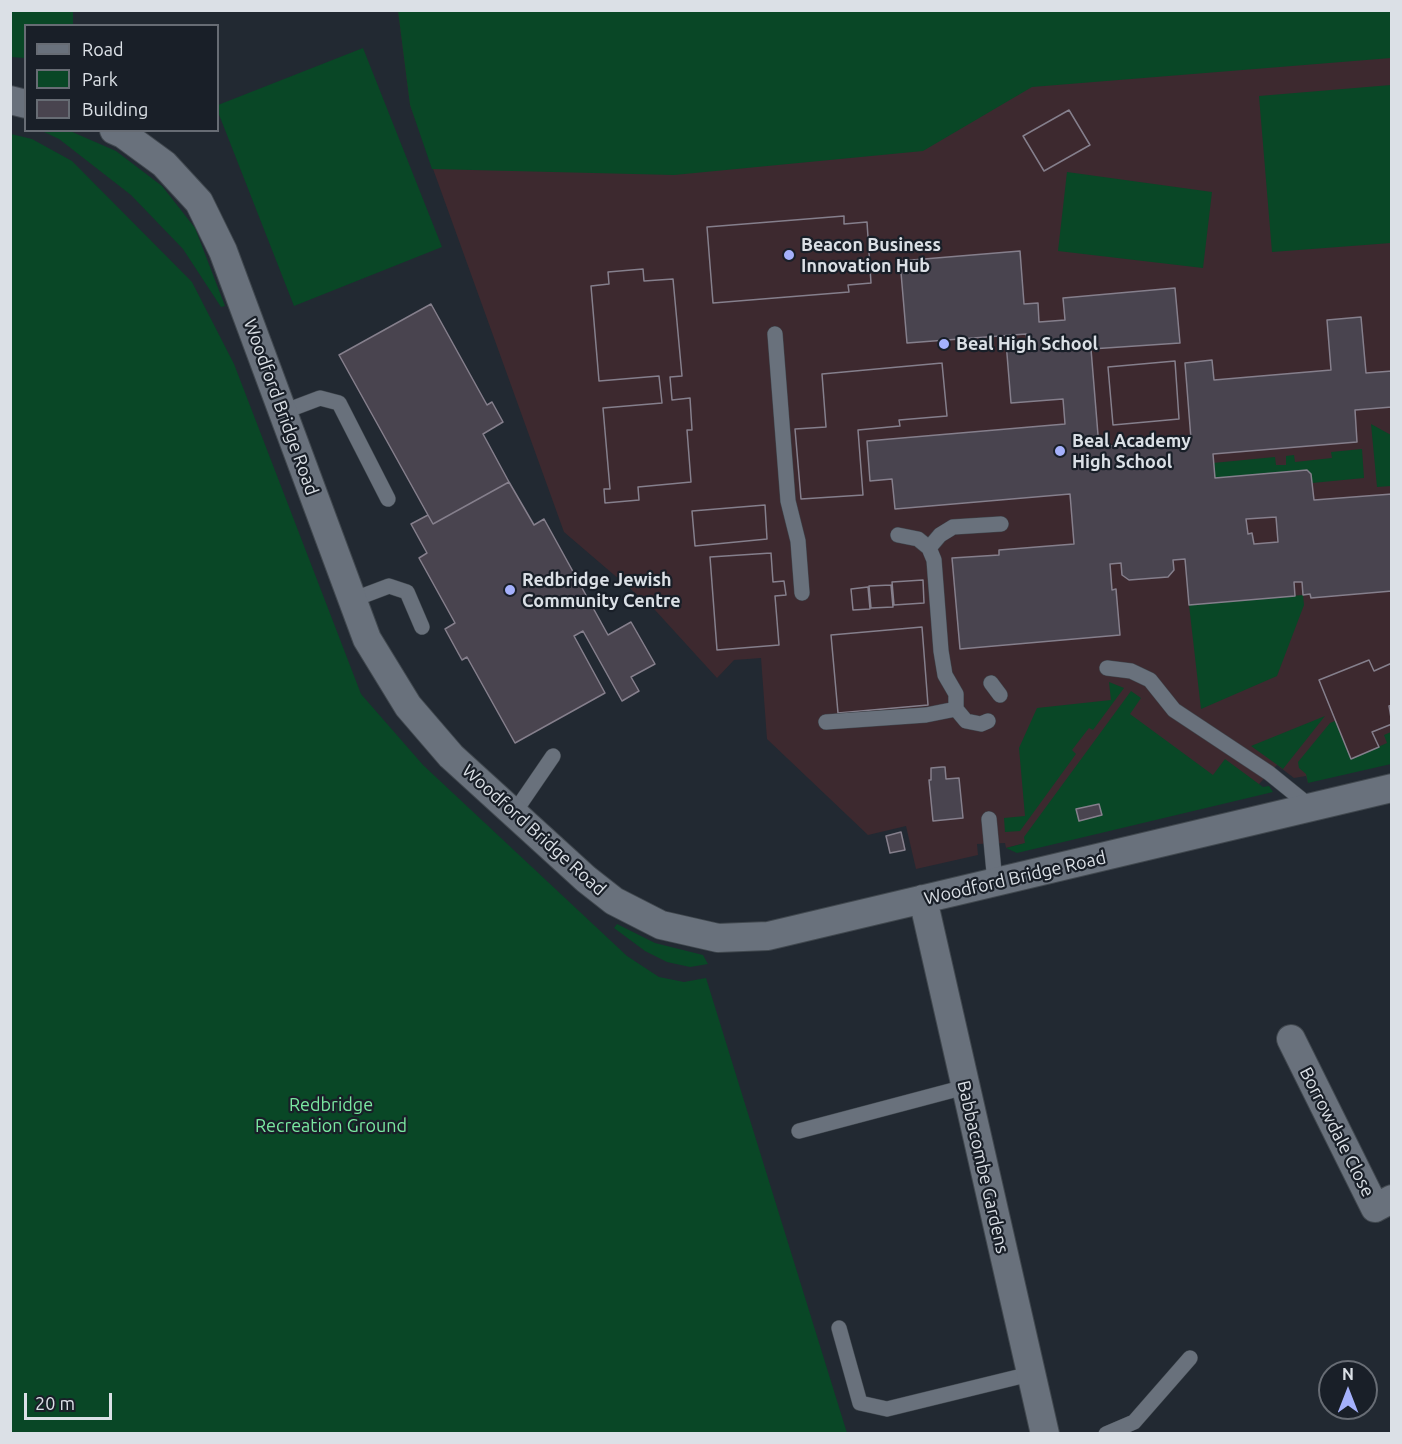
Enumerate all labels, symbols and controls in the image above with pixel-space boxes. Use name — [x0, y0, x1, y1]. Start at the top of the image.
legend — [24, 24, 219, 132]
text: Road — [82, 39, 124, 59]
text: Park — [82, 69, 118, 89]
text: Building — [82, 99, 148, 119]
place label: Beacon Business Innovation Hub — [801, 234, 941, 276]
marker: Beacon Business Innovation Hub — [782, 248, 796, 262]
street label: Woodford Bridge Road — [239, 316, 323, 498]
place label: Beal High School — [956, 333, 1098, 355]
marker: Beal High School — [937, 337, 951, 351]
place label: Beal Academy High School — [1072, 430, 1191, 472]
marker: Beal Academy High School — [1053, 444, 1067, 458]
place label: Redbridge Jewish Community Centre — [522, 569, 681, 612]
marker: Redbridge Jewish Community Centre — [503, 583, 517, 597]
street label: Woodford Bridge Road — [458, 760, 610, 900]
street label: Woodford Bridge Road — [922, 847, 1108, 909]
street label: Borrowdale Close — [1295, 1064, 1379, 1200]
street label: Babbacombe Gardens — [953, 1079, 1013, 1255]
park label: Redbridge Recreation Ground — [255, 1094, 407, 1136]
north arrow — [1318, 1360, 1378, 1420]
text: N — [1342, 1365, 1354, 1383]
scale bar — [27, 1381, 116, 1419]
text: 20 m — [35, 1393, 75, 1413]

